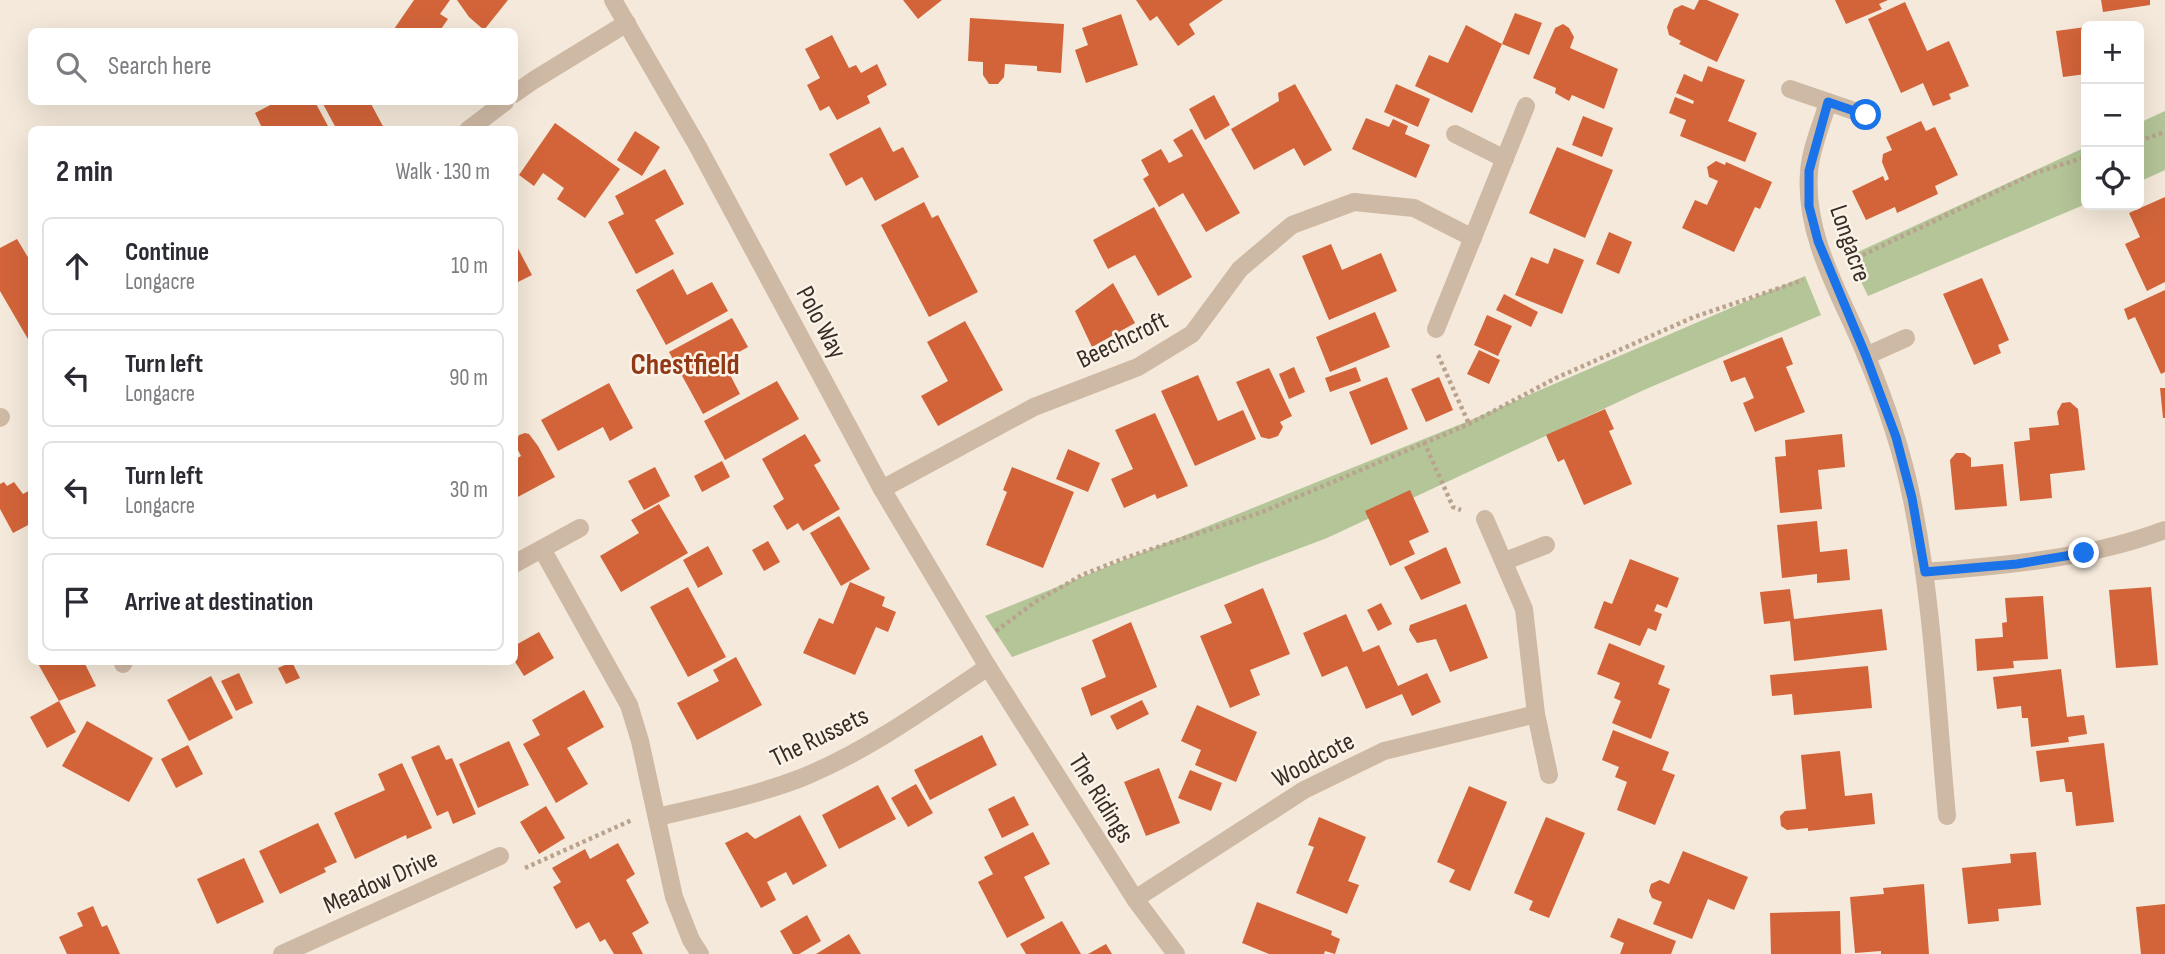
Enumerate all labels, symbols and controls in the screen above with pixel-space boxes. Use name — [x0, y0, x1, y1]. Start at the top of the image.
map controls — [2081, 21, 2144, 210]
button: + — [2081, 21, 2144, 84]
search box — [28, 28, 518, 105]
icon: search — [52, 48, 90, 86]
text: Search here — [108, 51, 211, 82]
button: − — [2081, 84, 2144, 147]
route start — [1850, 99, 1881, 130]
button: locate — [2081, 147, 2144, 210]
text: 2 min — [56, 154, 113, 190]
text: Walk · 130 m — [395, 158, 490, 186]
street label: Longacre — [1822, 201, 1877, 286]
text: Continue — [125, 237, 209, 268]
icon: ahead — [58, 247, 96, 285]
text: 10 m — [451, 252, 488, 280]
text: Longacre — [125, 268, 195, 296]
street label: Polo Way — [789, 281, 853, 364]
street label: Beechcroft — [1072, 305, 1173, 376]
district label: Chestfield — [630, 347, 740, 383]
text: Turn left — [125, 349, 203, 380]
icon: left — [58, 359, 96, 397]
text: 90 m — [449, 364, 488, 392]
text: Longacre — [125, 380, 195, 408]
text: Turn left — [125, 461, 203, 492]
icon: left — [58, 471, 96, 509]
text: 30 m — [450, 476, 488, 504]
text: Longacre — [125, 492, 195, 520]
route end — [2068, 537, 2099, 568]
icon: arrive — [58, 583, 96, 621]
text: Arrive at destination — [125, 587, 313, 618]
street label: The Russets — [766, 700, 874, 774]
street label: Woodcote — [1268, 726, 1360, 795]
street label: The Ridings — [1061, 748, 1140, 849]
street label: Meadow Drive — [319, 843, 442, 921]

